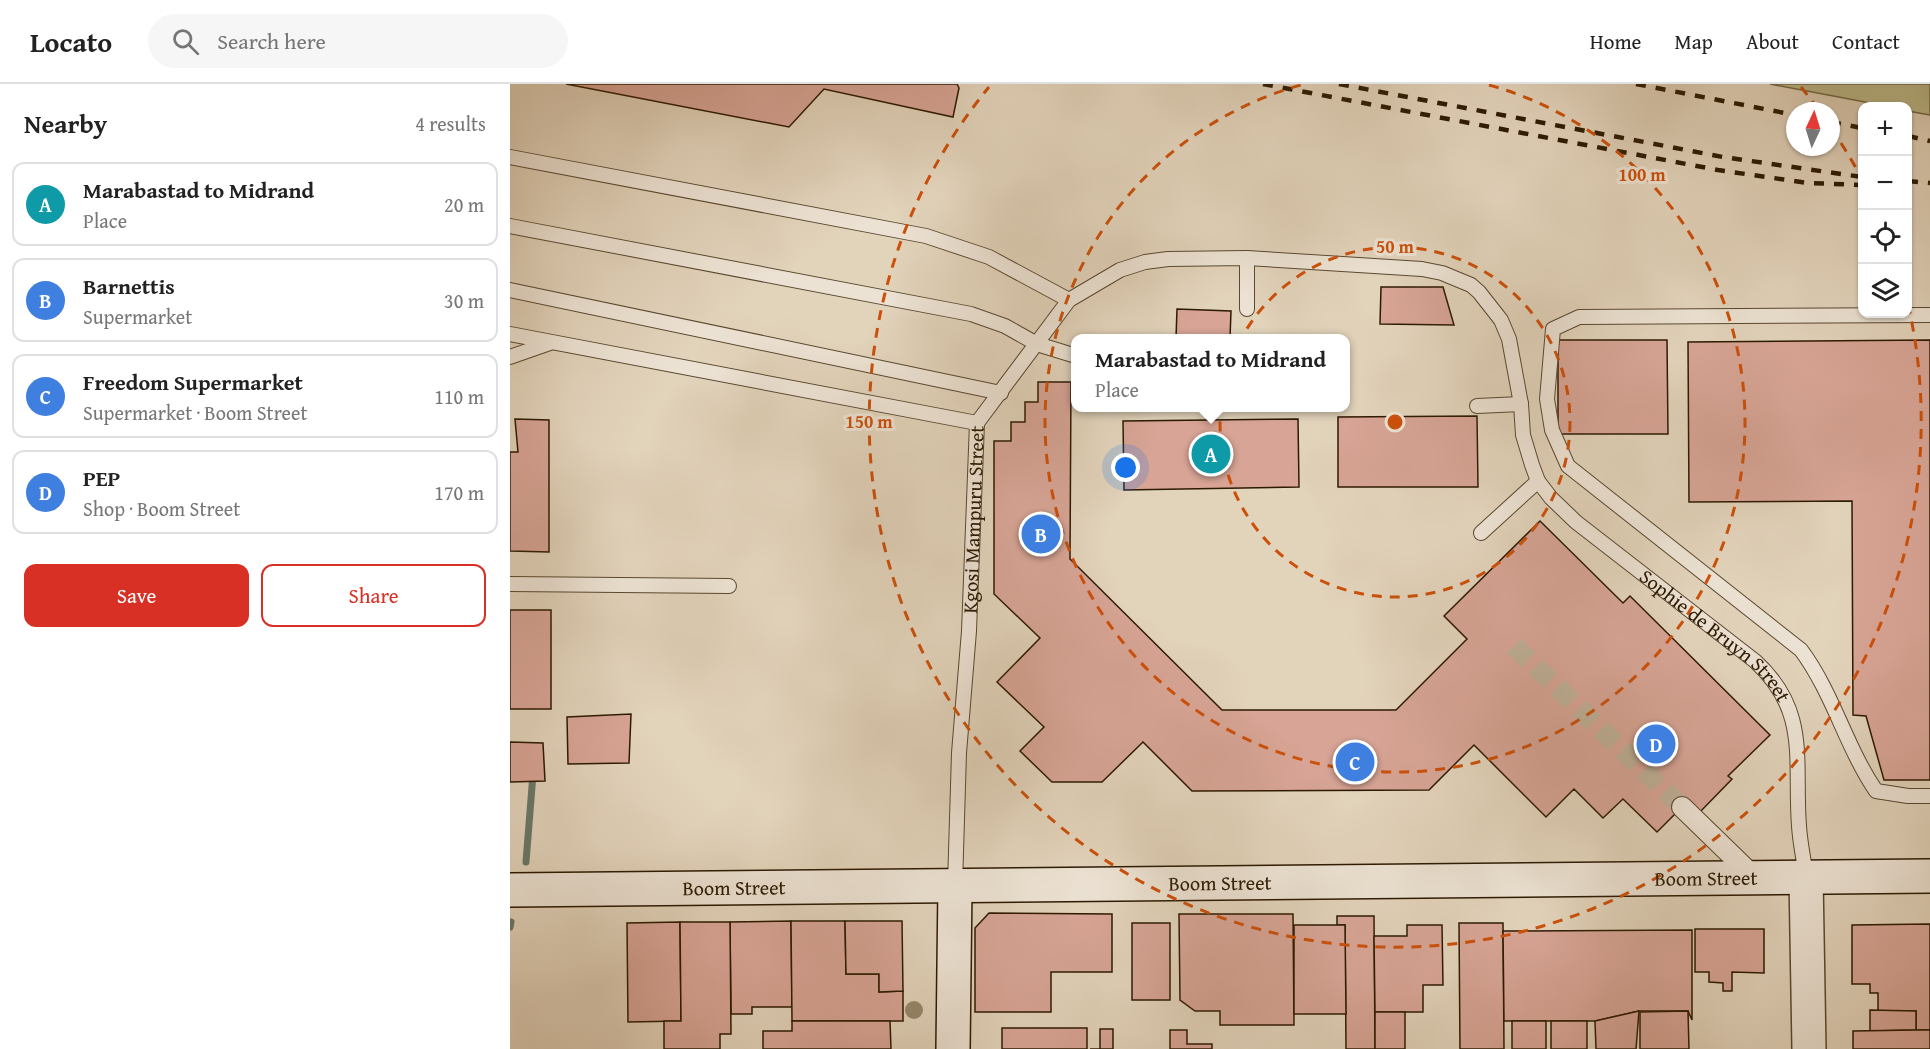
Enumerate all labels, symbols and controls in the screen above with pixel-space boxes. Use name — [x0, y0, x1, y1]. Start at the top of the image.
search box — [148, 14, 568, 68]
text: Locato — [30, 21, 112, 62]
icon: search — [169, 25, 202, 58]
text: Search here — [217, 25, 326, 57]
text: Home — [1590, 26, 1641, 57]
text: Map — [1674, 26, 1713, 57]
text: About — [1746, 26, 1799, 57]
text: Contact — [1832, 26, 1900, 57]
north arrow — [1786, 102, 1840, 156]
map controls — [1858, 102, 1912, 318]
button: + — [1858, 102, 1912, 156]
text: Nearby — [24, 104, 107, 143]
text: 4 results — [415, 109, 486, 138]
button: − — [1858, 156, 1912, 210]
text: 100 m — [1618, 161, 1666, 188]
text: Marabastad to Midrand — [83, 174, 314, 206]
text: A — [39, 190, 52, 219]
text: 20 m — [444, 190, 484, 219]
text: Place — [83, 206, 127, 235]
button: locate — [1858, 210, 1912, 264]
text: 50 m — [1376, 233, 1415, 260]
button: layers — [1858, 264, 1912, 318]
text: Barnettis — [83, 270, 175, 302]
text: B — [39, 286, 52, 315]
text: 30 m — [444, 286, 484, 315]
text: Supermarket — [83, 302, 192, 331]
popup — [1071, 334, 1350, 412]
text: Marabastad to Midrand — [1095, 343, 1326, 375]
text: Freedom Supermarket — [83, 366, 303, 398]
text: Place — [1095, 375, 1139, 404]
text: C — [40, 382, 51, 411]
text: 110 m — [434, 382, 484, 411]
text: Supermarket · Boom Street — [83, 398, 307, 427]
text: 150 m — [845, 408, 893, 435]
centre of rings — [1385, 412, 1405, 432]
street label: Kgosi Mampuru Street — [955, 425, 991, 614]
pin: A — [1192, 432, 1230, 476]
your location — [1111, 453, 1140, 482]
text: PEP — [83, 462, 120, 494]
text: D — [39, 478, 52, 507]
text: 170 m — [434, 478, 484, 507]
text: Shop · Boom Street — [83, 494, 240, 523]
pin: B — [1022, 512, 1060, 556]
street label: Sophie de Bruyn Street — [1634, 562, 1799, 707]
button: Save — [24, 564, 249, 627]
button: Share — [261, 564, 486, 627]
pin: D — [1636, 722, 1676, 766]
pin: C — [1336, 740, 1374, 784]
street label: Boom Street — [1654, 863, 1758, 893]
street label: Boom Street — [1168, 867, 1272, 898]
street label: Boom Street — [682, 872, 786, 902]

